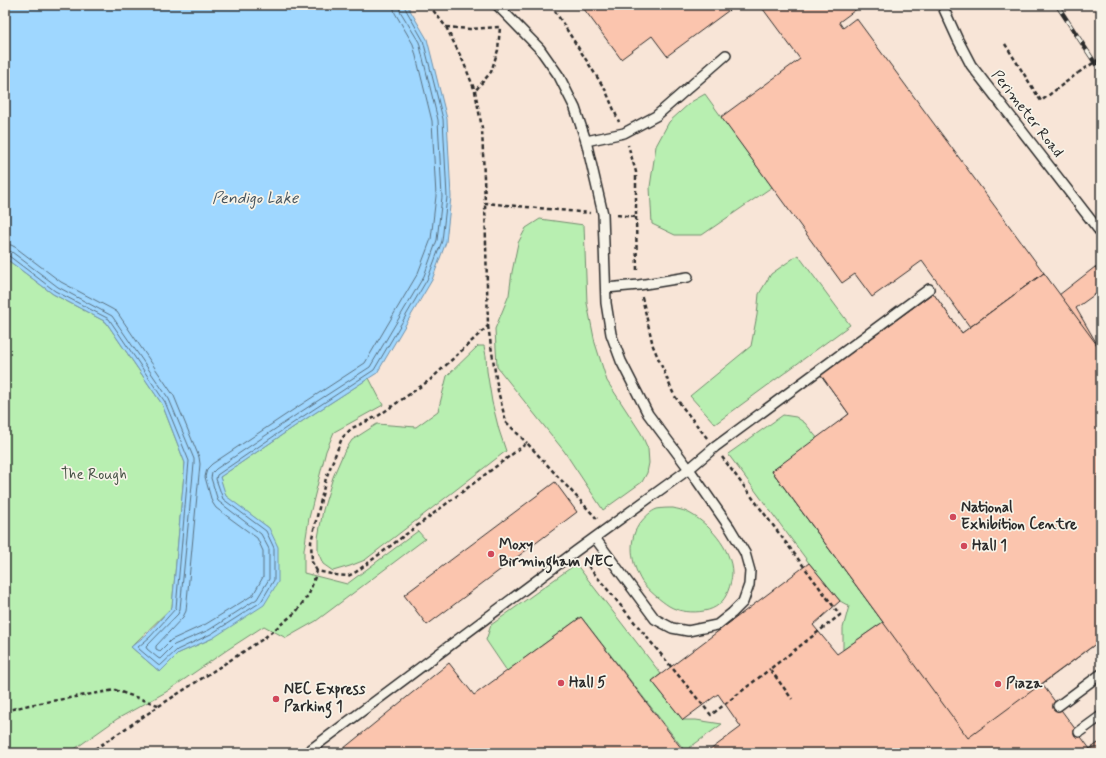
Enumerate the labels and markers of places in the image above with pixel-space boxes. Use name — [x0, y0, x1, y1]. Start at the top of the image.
place label: National Exhibition Centre — [961, 498, 1077, 535]
marker: National Exhibition Centre — [948, 512, 958, 522]
place label: Moxy Birmingham NEC — [499, 535, 613, 574]
place label: Hall 1 — [972, 536, 1007, 556]
marker: Hall 1 — [959, 541, 969, 551]
marker: Moxy Birmingham NEC — [486, 549, 496, 559]
place label: Hall 5 — [569, 673, 606, 693]
place label: Piaza — [1006, 674, 1043, 694]
marker: Hall 5 — [556, 678, 566, 688]
marker: Piaza — [993, 679, 1003, 689]
place label: NEC Express Parking 1 — [284, 680, 366, 719]
marker: NEC Express Parking 1 — [271, 694, 281, 704]

